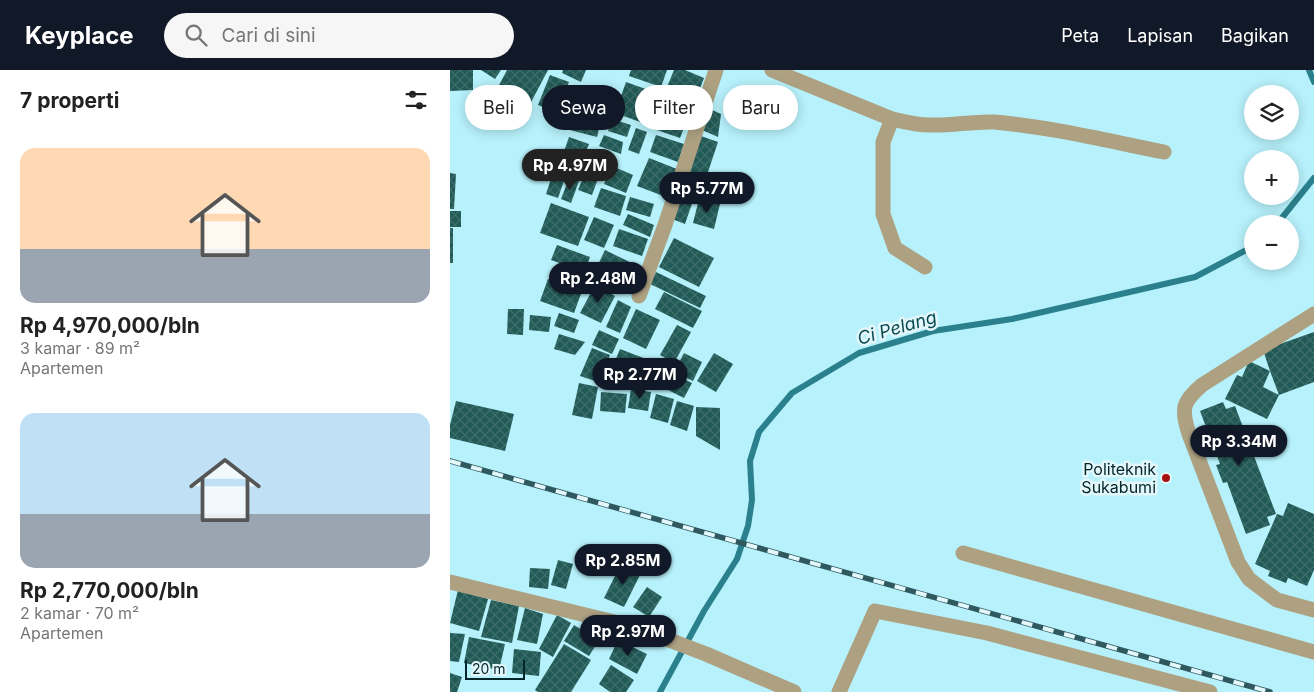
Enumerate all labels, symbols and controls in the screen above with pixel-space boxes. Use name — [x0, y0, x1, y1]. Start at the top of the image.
search box — [164, 13, 514, 58]
text: Keyplace — [25, 21, 134, 50]
icon: search — [182, 21, 210, 49]
text: Cari di sini — [222, 24, 316, 47]
text: Peta — [1061, 25, 1099, 46]
text: Lapisan — [1127, 25, 1193, 46]
text: Bagikan — [1221, 25, 1289, 46]
chip: Beli — [465, 85, 532, 130]
chip: Sewa — [542, 85, 625, 130]
chip: Filter — [635, 85, 713, 130]
chip: Baru — [723, 85, 798, 130]
map controls — [1244, 85, 1299, 270]
button: layers — [1244, 85, 1299, 140]
icon: filters — [402, 86, 430, 114]
text: 7 properti — [20, 88, 119, 113]
pin: Rp 4.97M — [518, 148, 622, 191]
button: + — [1244, 150, 1299, 205]
text: Rp 4.97M — [533, 155, 607, 175]
pin: Rp 5.77M — [655, 172, 759, 214]
text: Rp 5.77M — [670, 178, 744, 198]
icon: home — [180, 180, 270, 270]
button: − — [1244, 215, 1299, 270]
pin: Rp 2.48M — [546, 262, 650, 304]
text: Rp 2.48M — [560, 268, 636, 288]
water label: Ci Pelang — [855, 306, 939, 349]
text: Rp 4,970,000/bln — [20, 313, 200, 338]
text: 3 kamar · 89 m² — [20, 338, 140, 358]
text: Apartemen — [20, 358, 103, 378]
pin: Rp 2.77M — [588, 358, 692, 400]
text: Rp 2.77M — [603, 364, 677, 384]
pin: Rp 3.34M — [1187, 424, 1291, 467]
text: Rp 3.34M — [1201, 431, 1277, 451]
icon: home — [180, 445, 270, 535]
place label: Politeknik Sukabumi — [1081, 459, 1156, 497]
marker: Politeknik Sukabumi — [1160, 472, 1172, 484]
pin: Rp 2.85M — [571, 544, 675, 586]
text: Rp 2.85M — [586, 550, 660, 570]
text: Rp 2,770,000/bln — [20, 578, 199, 603]
text: 2 kamar · 70 m² — [20, 603, 139, 623]
pin: Rp 2.97M — [576, 614, 680, 657]
text: Rp 2.97M — [591, 621, 665, 641]
text: Apartemen — [20, 623, 103, 643]
scale bar — [465, 657, 525, 680]
text: 20 m — [472, 660, 506, 677]

